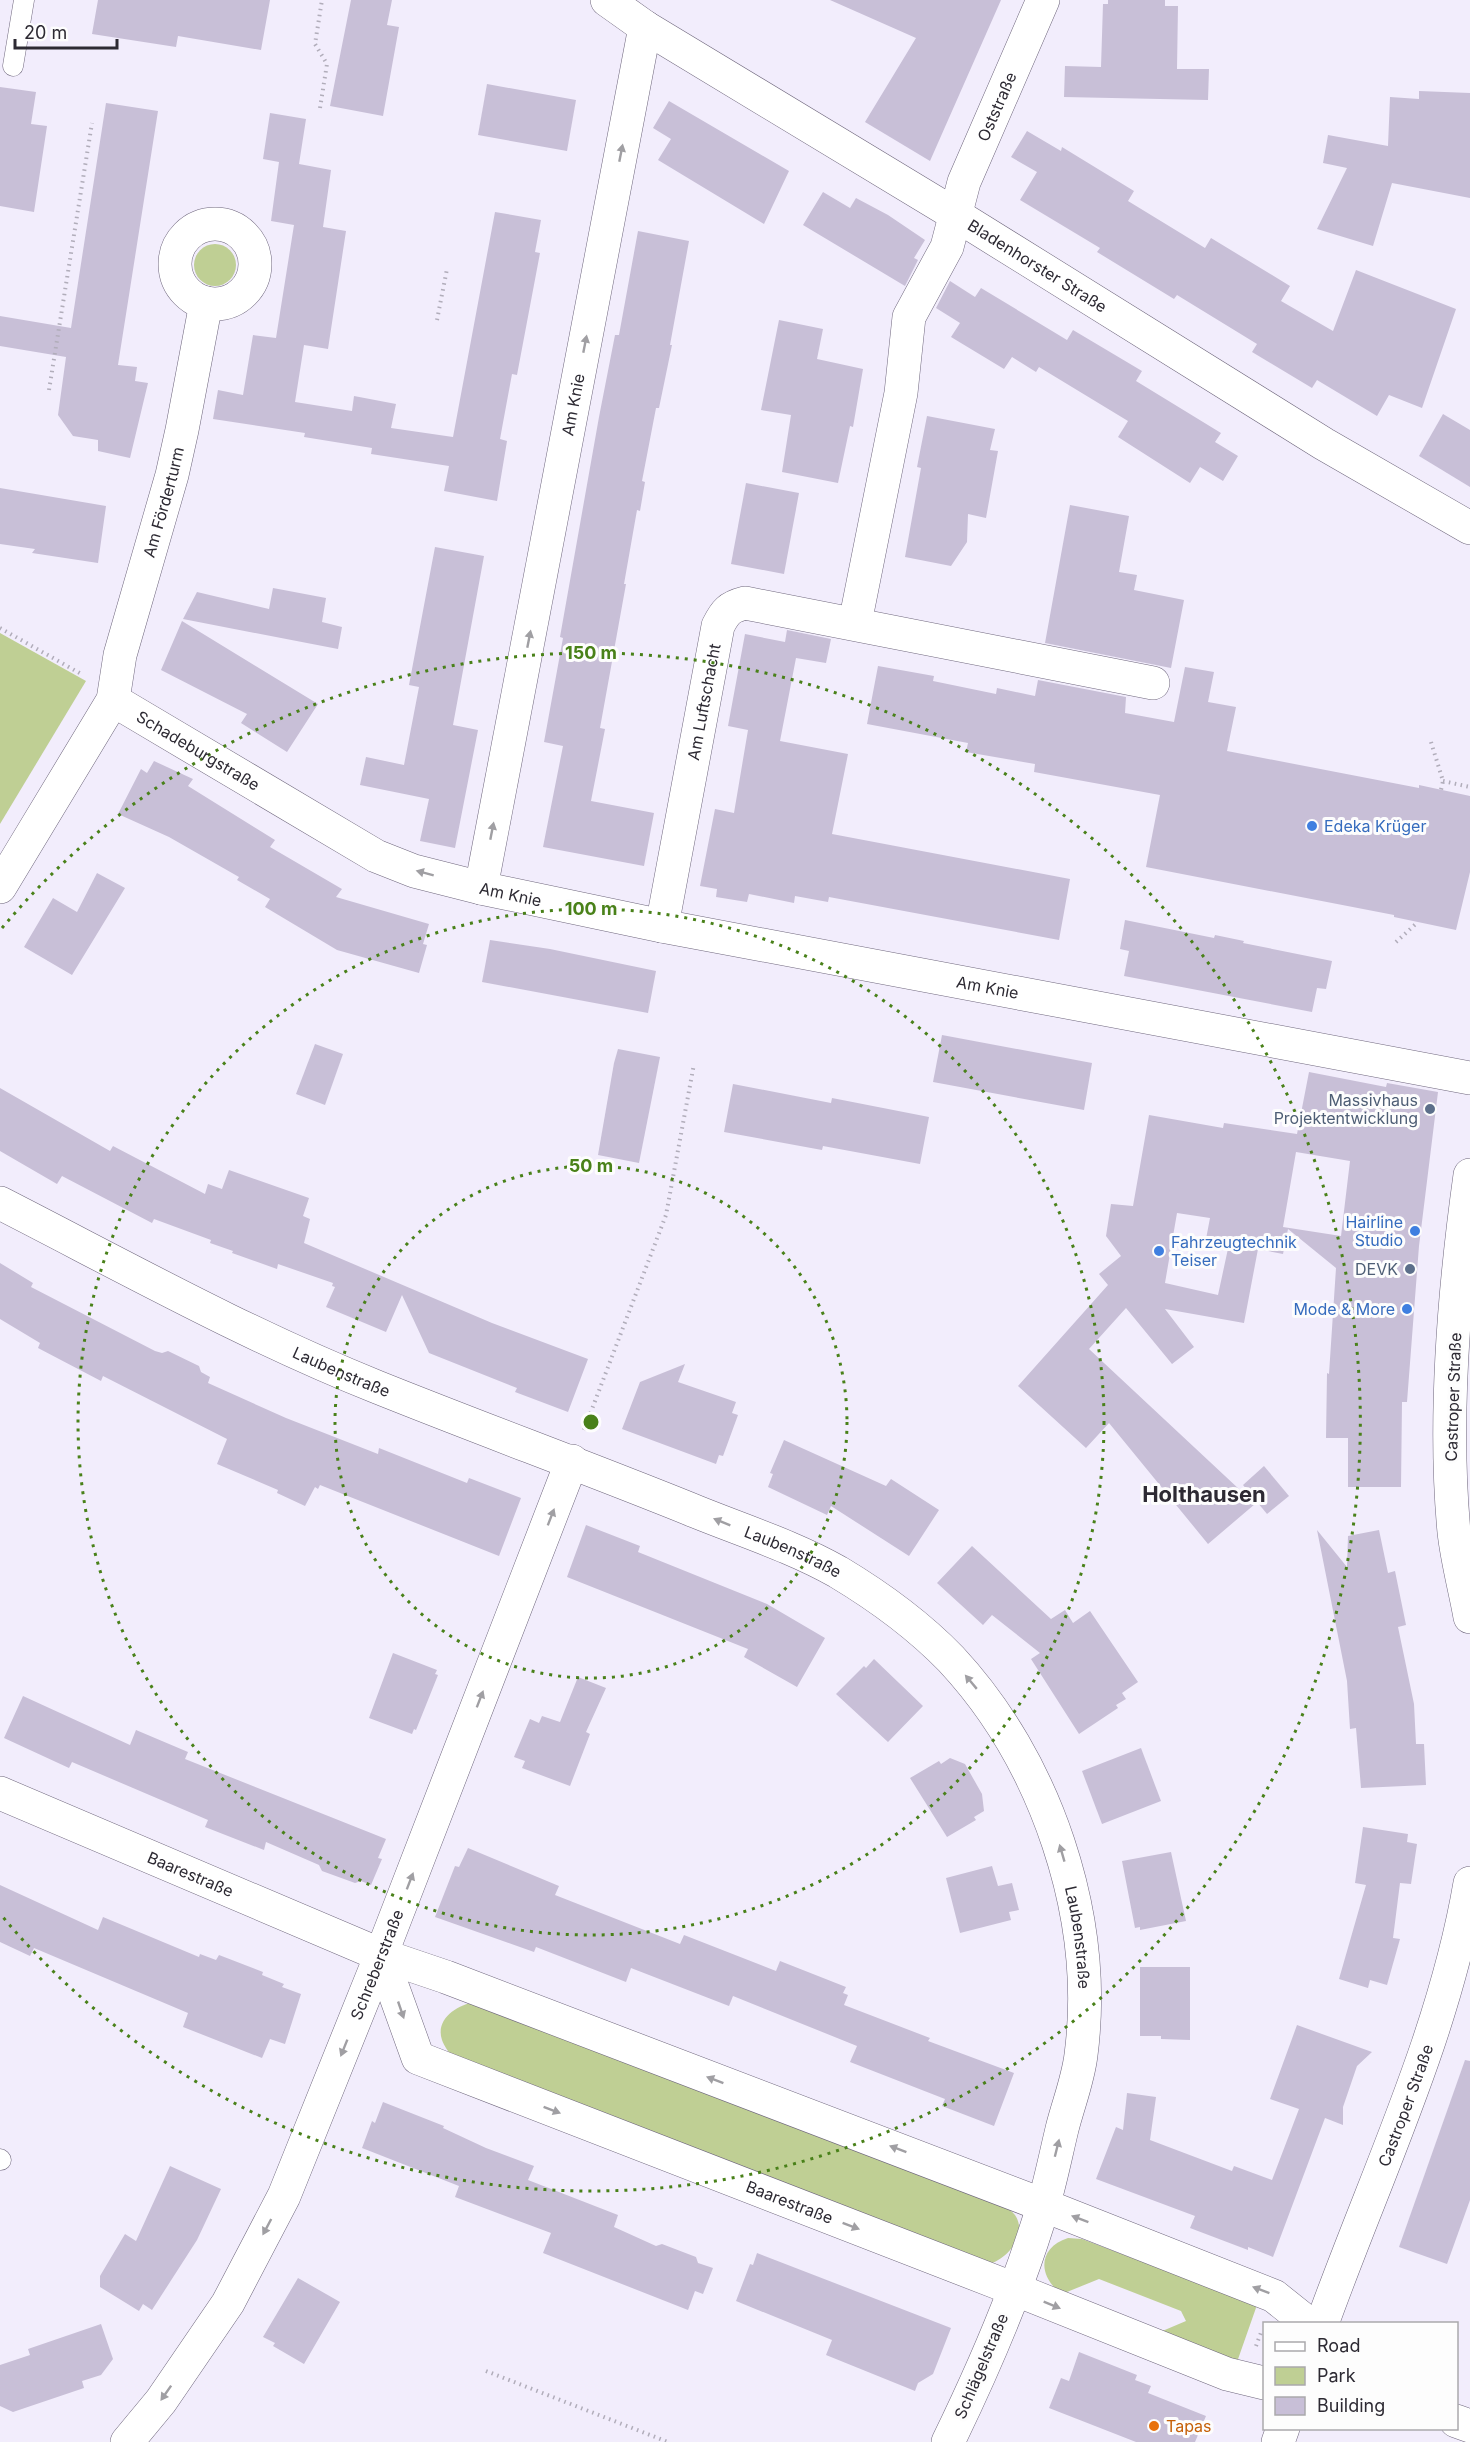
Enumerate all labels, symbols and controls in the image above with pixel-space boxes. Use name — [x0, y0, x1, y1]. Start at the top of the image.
scale bar — [15, 12, 117, 50]
text: 20 m — [24, 22, 67, 43]
street label: Oststraße — [973, 69, 1021, 144]
one-way arrow — [617, 143, 626, 162]
street label: Bladenhorster Straße — [964, 215, 1111, 316]
one-way arrow — [581, 335, 590, 354]
street label: Am Knie — [557, 372, 589, 437]
street label: Am Förderturm — [139, 445, 188, 560]
one-way arrow — [525, 629, 534, 648]
text: 150 m — [565, 642, 617, 663]
street label: Am Luftschacht — [683, 642, 725, 762]
street label: Schadeburgstraße — [133, 706, 263, 795]
place label: Edeka Krüger — [1324, 816, 1426, 836]
marker: Edeka Krüger — [1305, 819, 1319, 833]
one-way arrow — [488, 821, 497, 840]
one-way arrow — [415, 868, 434, 878]
street label: Am Knie — [478, 878, 543, 910]
text: 100 m — [565, 898, 617, 919]
street label: Am Knie — [955, 972, 1020, 1003]
place label: Massivhaus Projektentwicklung — [1274, 1090, 1418, 1128]
marker: Massivhaus Projektentwicklung — [1423, 1102, 1437, 1116]
text: 50 m — [569, 1155, 613, 1176]
place label: Hairline Studio — [1345, 1212, 1403, 1250]
marker: Hairline Studio — [1408, 1224, 1422, 1238]
place label: Fahrzeugtechnik Teiser — [1171, 1232, 1297, 1270]
marker: Fahrzeugtechnik Teiser — [1152, 1244, 1166, 1258]
place label: DEVK — [1355, 1259, 1398, 1279]
marker: DEVK — [1403, 1262, 1417, 1276]
place label: Mode & More — [1293, 1299, 1395, 1319]
marker: Mode & More — [1400, 1302, 1414, 1316]
street label: Castroper Straße — [1441, 1332, 1465, 1462]
street label: Laubenstraße — [290, 1342, 393, 1401]
centre of rings — [581, 1412, 601, 1432]
district label: Holthausen — [1142, 1481, 1266, 1507]
one-way arrow — [546, 1508, 556, 1526]
one-way arrow — [713, 1517, 731, 1526]
street label: Laubenstraße — [742, 1521, 845, 1582]
one-way arrow — [964, 1674, 977, 1690]
one-way arrow — [476, 1690, 485, 1708]
one-way arrow — [1057, 1844, 1066, 1862]
street label: Baarestraße — [145, 1847, 236, 1901]
one-way arrow — [405, 1871, 415, 1889]
street label: Laubenstraße — [1061, 1884, 1094, 1989]
street label: Schreberstraße — [346, 1907, 408, 2023]
one-way arrow — [396, 2001, 406, 2019]
one-way arrow — [339, 2039, 348, 2057]
street label: Castroper Straße — [1374, 2042, 1437, 2170]
one-way arrow — [706, 2075, 724, 2085]
one-way arrow — [543, 2106, 561, 2115]
one-way arrow — [1053, 2139, 1063, 2157]
one-way arrow — [888, 2144, 906, 2154]
street label: Baarestraße — [743, 2176, 836, 2228]
one-way arrow — [1070, 2214, 1088, 2224]
one-way arrow — [263, 2219, 272, 2236]
one-way arrow — [842, 2222, 860, 2231]
one-way arrow — [1252, 2285, 1270, 2295]
one-way arrow — [1044, 2300, 1062, 2310]
street label: Schlägelstraße — [950, 2310, 1012, 2422]
legend — [1263, 2322, 1458, 2430]
text: Road — [1317, 2335, 1360, 2356]
text: Park — [1317, 2365, 1356, 2386]
one-way arrow — [160, 2385, 172, 2401]
text: Building — [1317, 2395, 1385, 2416]
place label: Tapas — [1166, 2416, 1212, 2436]
marker: Tapas — [1147, 2419, 1161, 2433]

